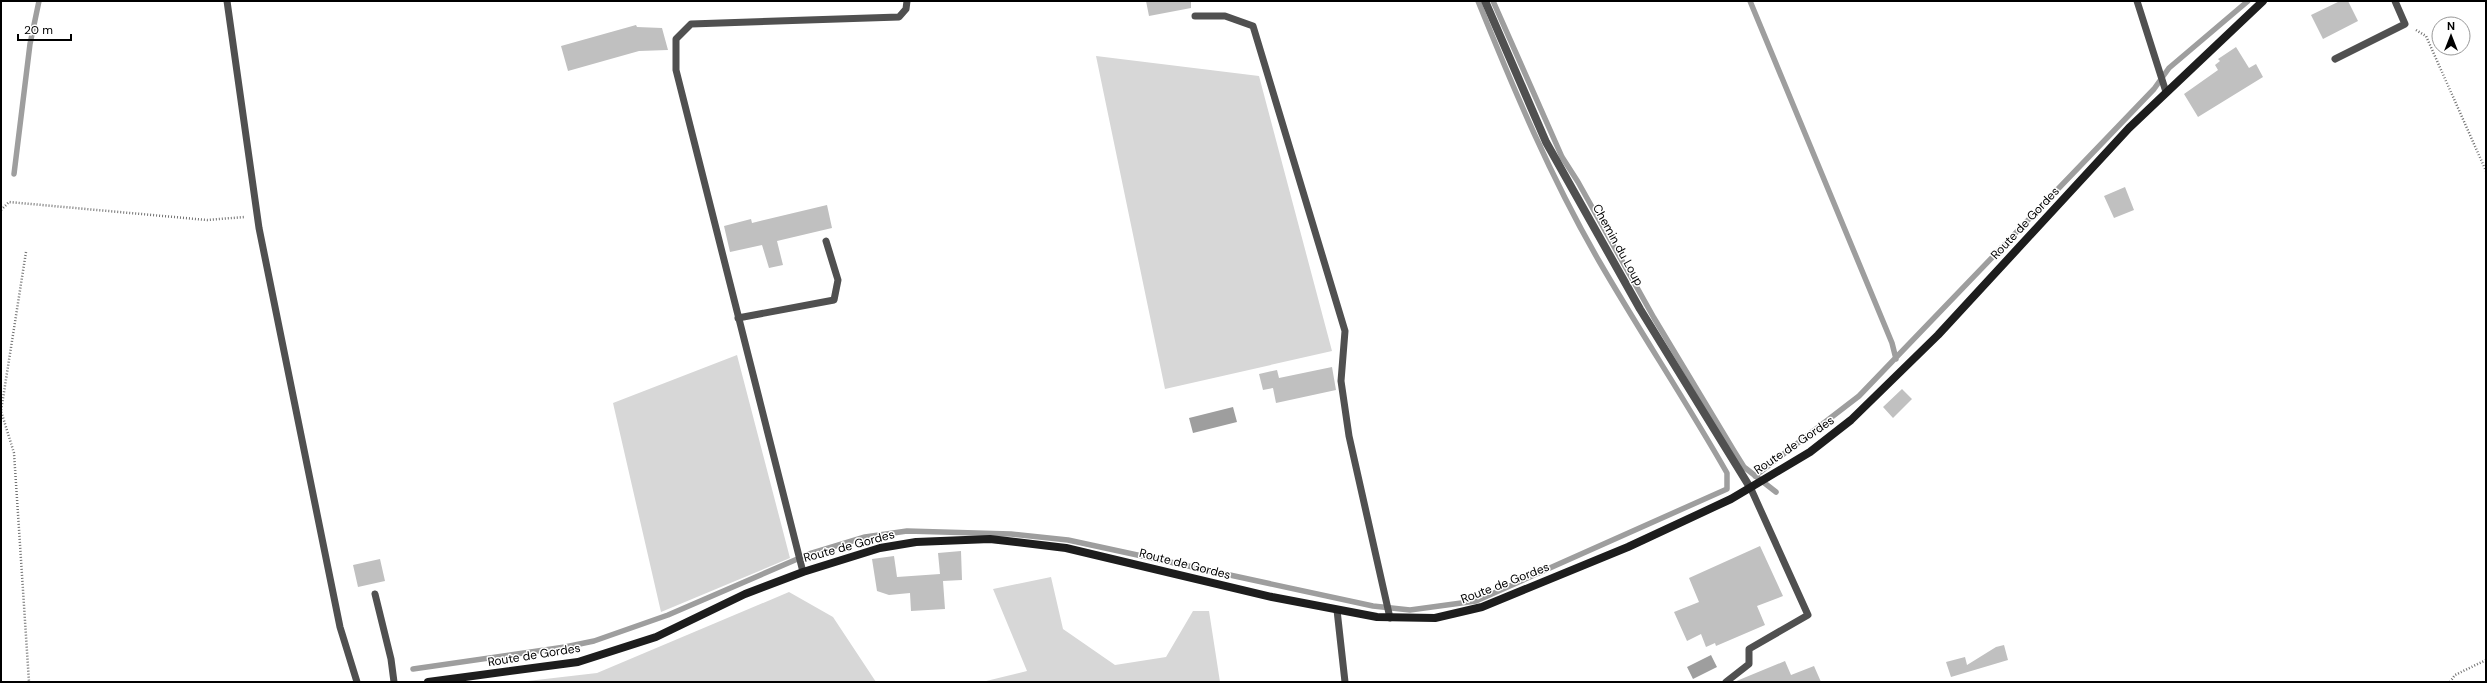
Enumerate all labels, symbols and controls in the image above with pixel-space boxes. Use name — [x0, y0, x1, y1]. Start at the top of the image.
scale bar — [18, 16, 71, 42]
north arrow — [2431, 16, 2471, 56]
text: N — [2447, 19, 2455, 33]
text: 20 m — [24, 22, 53, 38]
street label: Route de Gordes — [1987, 183, 2063, 263]
street label: Chemin du Loup — [1589, 201, 1647, 289]
street label: Route de Gordes — [1751, 412, 1837, 478]
street label: Route de Gordes — [802, 526, 896, 566]
street label: Route de Gordes — [1138, 545, 1232, 583]
street label: Route de Gordes — [1458, 559, 1552, 607]
street label: Route de Gordes — [487, 640, 581, 670]

